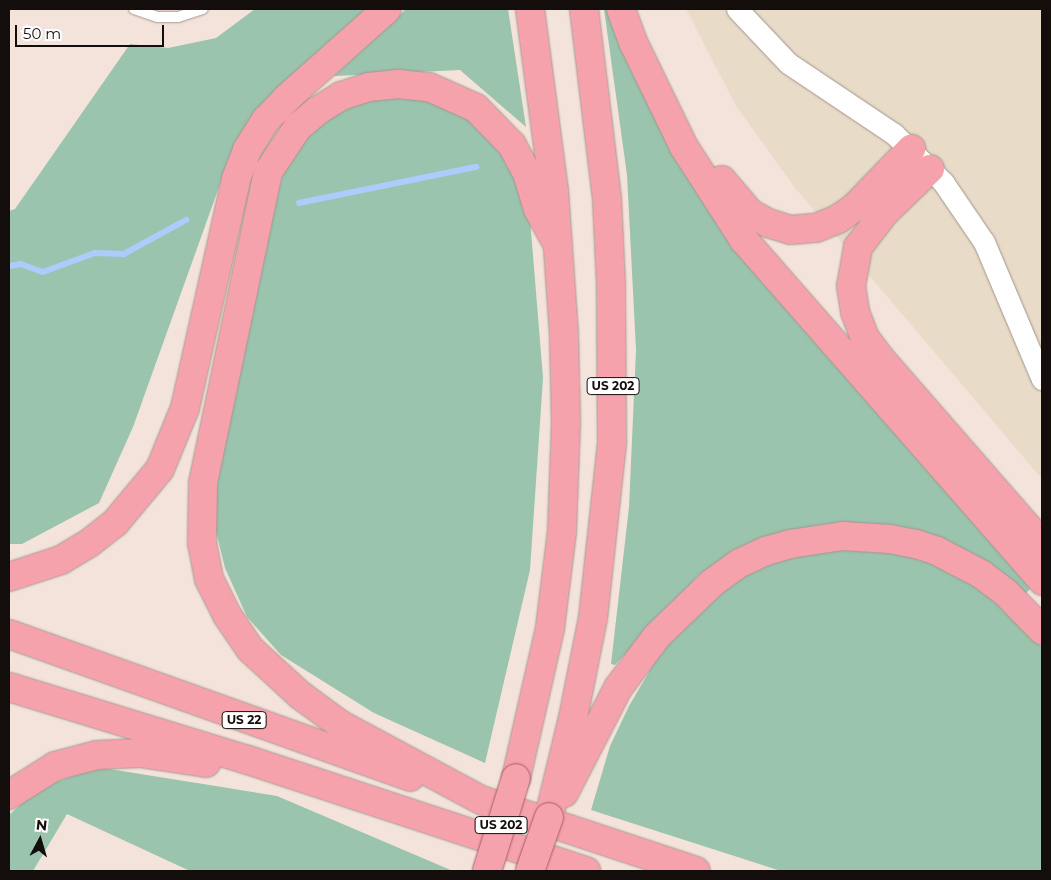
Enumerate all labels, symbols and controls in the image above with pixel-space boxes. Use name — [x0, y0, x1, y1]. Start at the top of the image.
scale bar — [18, 15, 166, 47]
text: 50 m — [23, 24, 61, 43]
road number: US 202 — [586, 376, 640, 396]
road number: US 22 — [222, 710, 266, 730]
north arrow — [15, 815, 65, 865]
text: N — [35, 816, 48, 835]
road number: US 202 — [474, 816, 528, 834]

